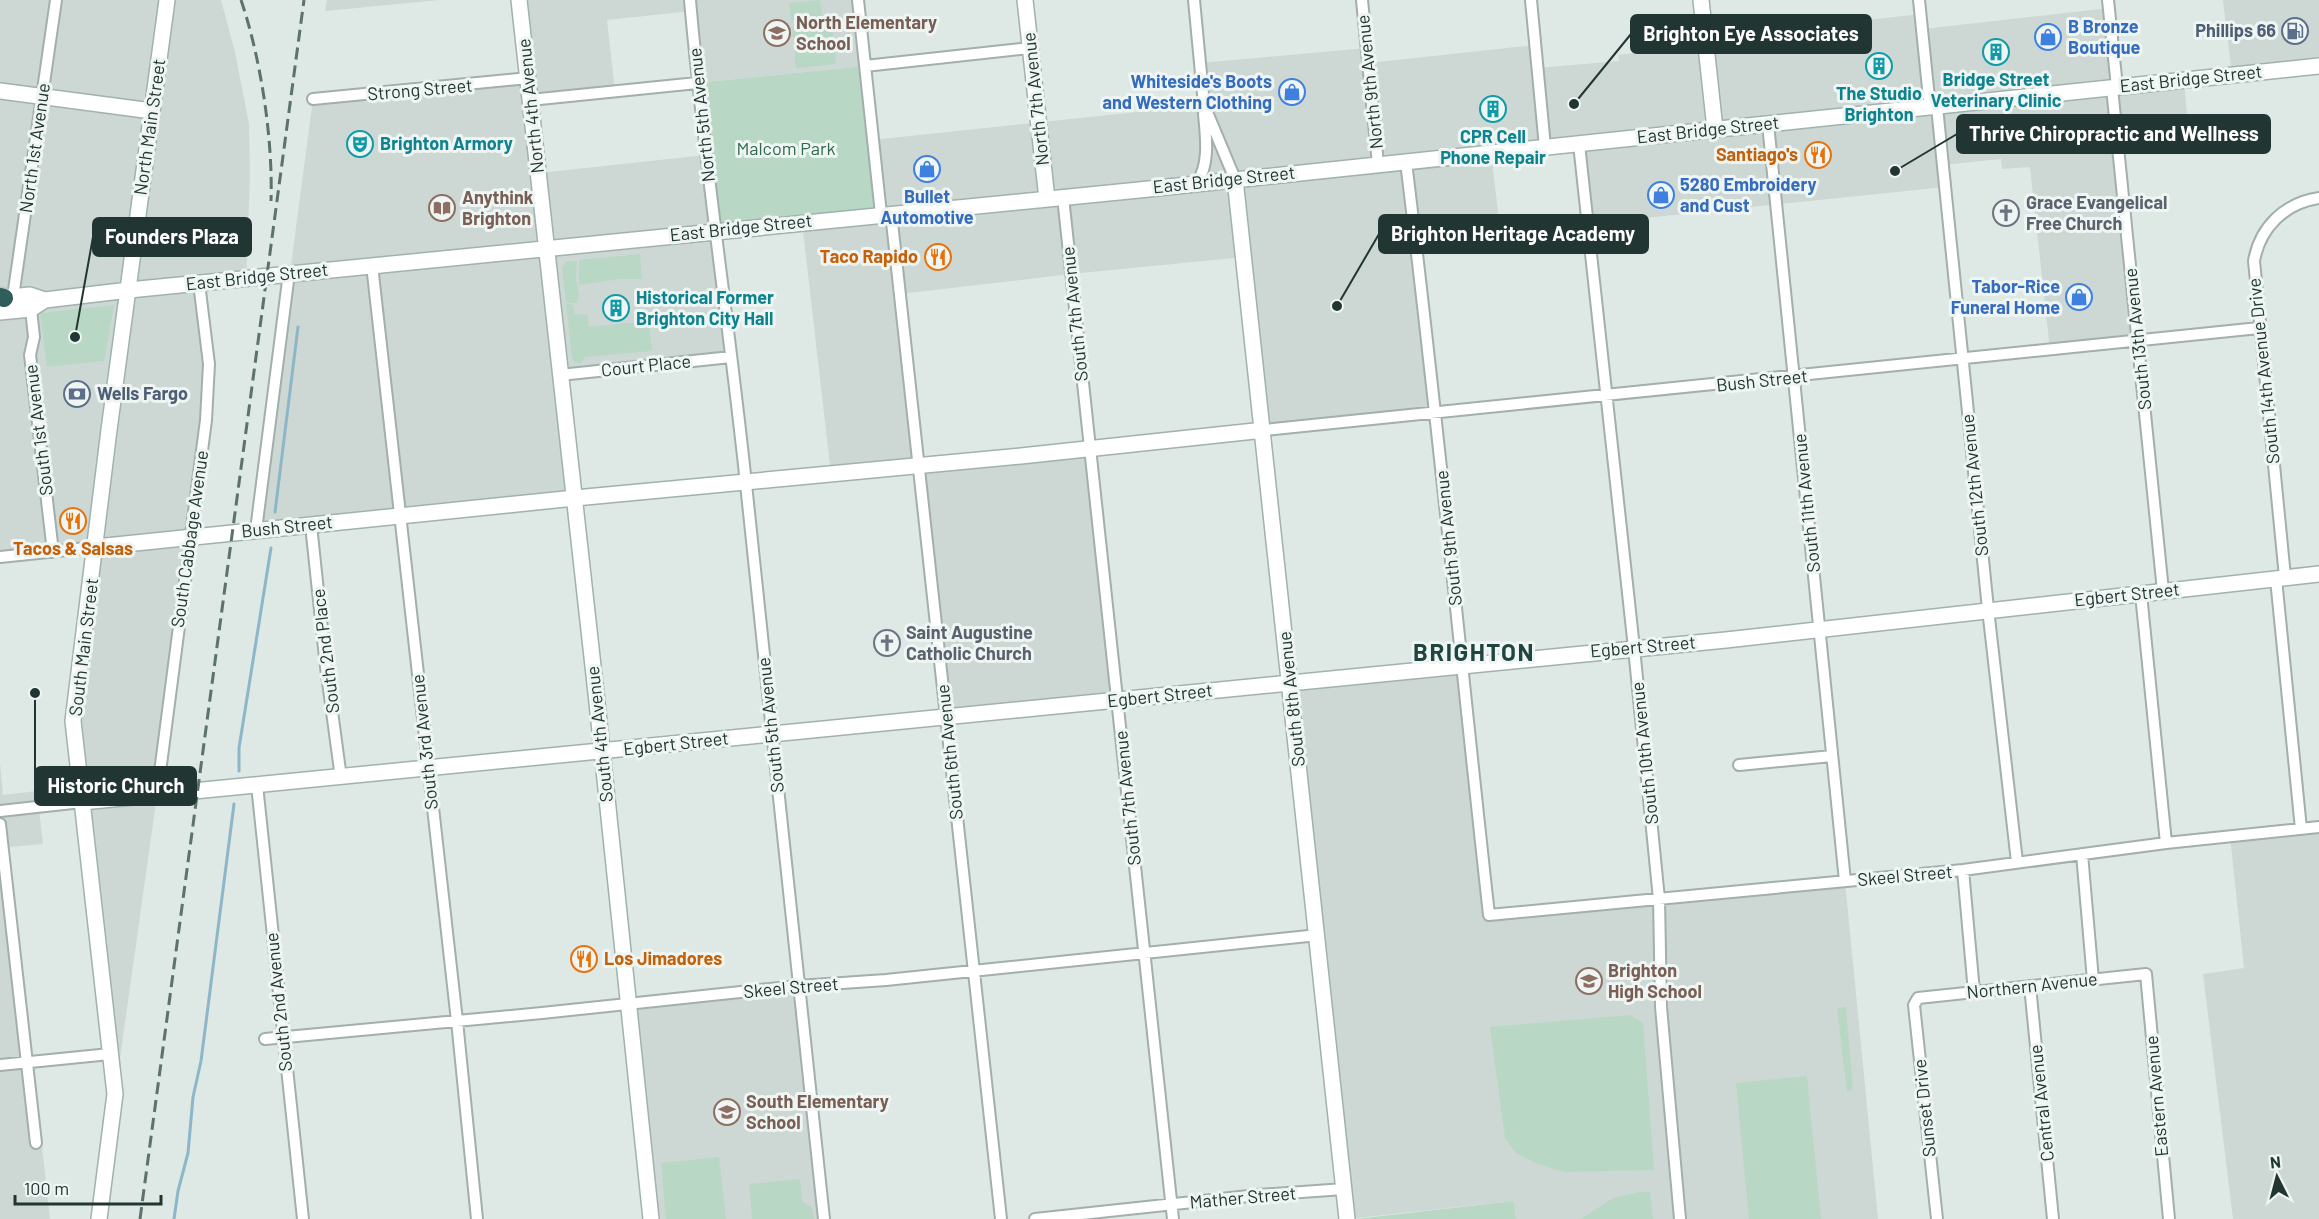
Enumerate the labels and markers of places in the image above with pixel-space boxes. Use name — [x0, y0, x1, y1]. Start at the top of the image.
place label: North Elementary School — [796, 11, 937, 54]
callout: Brighton Eye Associates — [1631, 15, 1871, 53]
place label: B Bronze Boutique — [2068, 15, 2140, 58]
fuel station icon: Phillips 66 — [2280, 16, 2310, 46]
school or university icon: North Elementary School — [762, 18, 792, 48]
place label: Phillips 66 — [2195, 19, 2276, 41]
shop icon: B Bronze Boutique — [2033, 22, 2063, 52]
building icon: Bridge Street Veterinary Clinic — [1981, 37, 2011, 67]
building icon: The Studio Brighton — [1864, 51, 1894, 81]
place label: Bridge Street Veterinary Clinic — [1931, 68, 2062, 111]
place label: Whiteside's Boots and Western Clothing — [1102, 70, 1272, 113]
shop icon: Whiteside's Boots and Western Clothing — [1277, 77, 1307, 107]
place label: The Studio Brighton — [1836, 82, 1922, 125]
building icon: CPR Cell Phone Repair — [1478, 94, 1508, 124]
callout: Thrive Chiropractic and Wellness — [1957, 115, 2270, 153]
place label: CPR Cell Phone Repair — [1440, 125, 1546, 168]
theatre icon: Brighton Armory — [345, 129, 375, 159]
place label: Brighton Armory — [380, 132, 513, 154]
restaurant icon: Santiago's — [1803, 140, 1833, 170]
place label: Santiago's — [1716, 143, 1798, 165]
shop icon: Bullet Automotive — [912, 154, 942, 184]
place label: 5280 Embroidery and Cust — [1680, 173, 1817, 216]
shop icon: 5280 Embroidery and Cust — [1646, 180, 1676, 210]
place label: Bullet Automotive — [880, 185, 974, 228]
place label: Anythink Brighton — [462, 186, 534, 229]
place label: Grace Evangelical Free Church — [2026, 191, 2167, 234]
library icon: Anythink Brighton — [427, 193, 457, 223]
church icon: Grace Evangelical Free Church — [1991, 198, 2021, 228]
callout: Brighton Heritage Academy — [1379, 215, 1648, 253]
callout: Founders Plaza — [93, 218, 251, 256]
restaurant icon: Taco Rapido — [923, 242, 953, 272]
place label: Taco Rapido — [820, 245, 918, 267]
place label: Tabor-Rice Funeral Home — [1951, 275, 2060, 318]
shop icon: Tabor-Rice Funeral Home — [2064, 282, 2094, 312]
place label: Historical Former Brighton City Hall — [636, 286, 774, 329]
building icon: Historical Former Brighton City Hall — [601, 293, 631, 323]
bank icon: Wells Fargo — [62, 379, 92, 409]
place label: Wells Fargo — [97, 382, 188, 404]
restaurant icon: Tacos & Salsas — [58, 506, 88, 536]
place label: Tacos & Salsas — [13, 537, 133, 559]
place label: Saint Augustine Catholic Church — [906, 621, 1033, 664]
church icon: Saint Augustine Catholic Church — [872, 628, 902, 658]
callout: Historic Church — [35, 767, 196, 805]
restaurant icon: Los Jimadores — [569, 944, 599, 974]
place label: Los Jimadores — [604, 947, 722, 969]
place label: Brighton High School — [1608, 959, 1702, 1002]
school or university icon: Brighton High School — [1574, 966, 1604, 996]
place label: South Elementary School — [746, 1090, 889, 1133]
school or university icon: South Elementary School — [712, 1097, 742, 1127]

